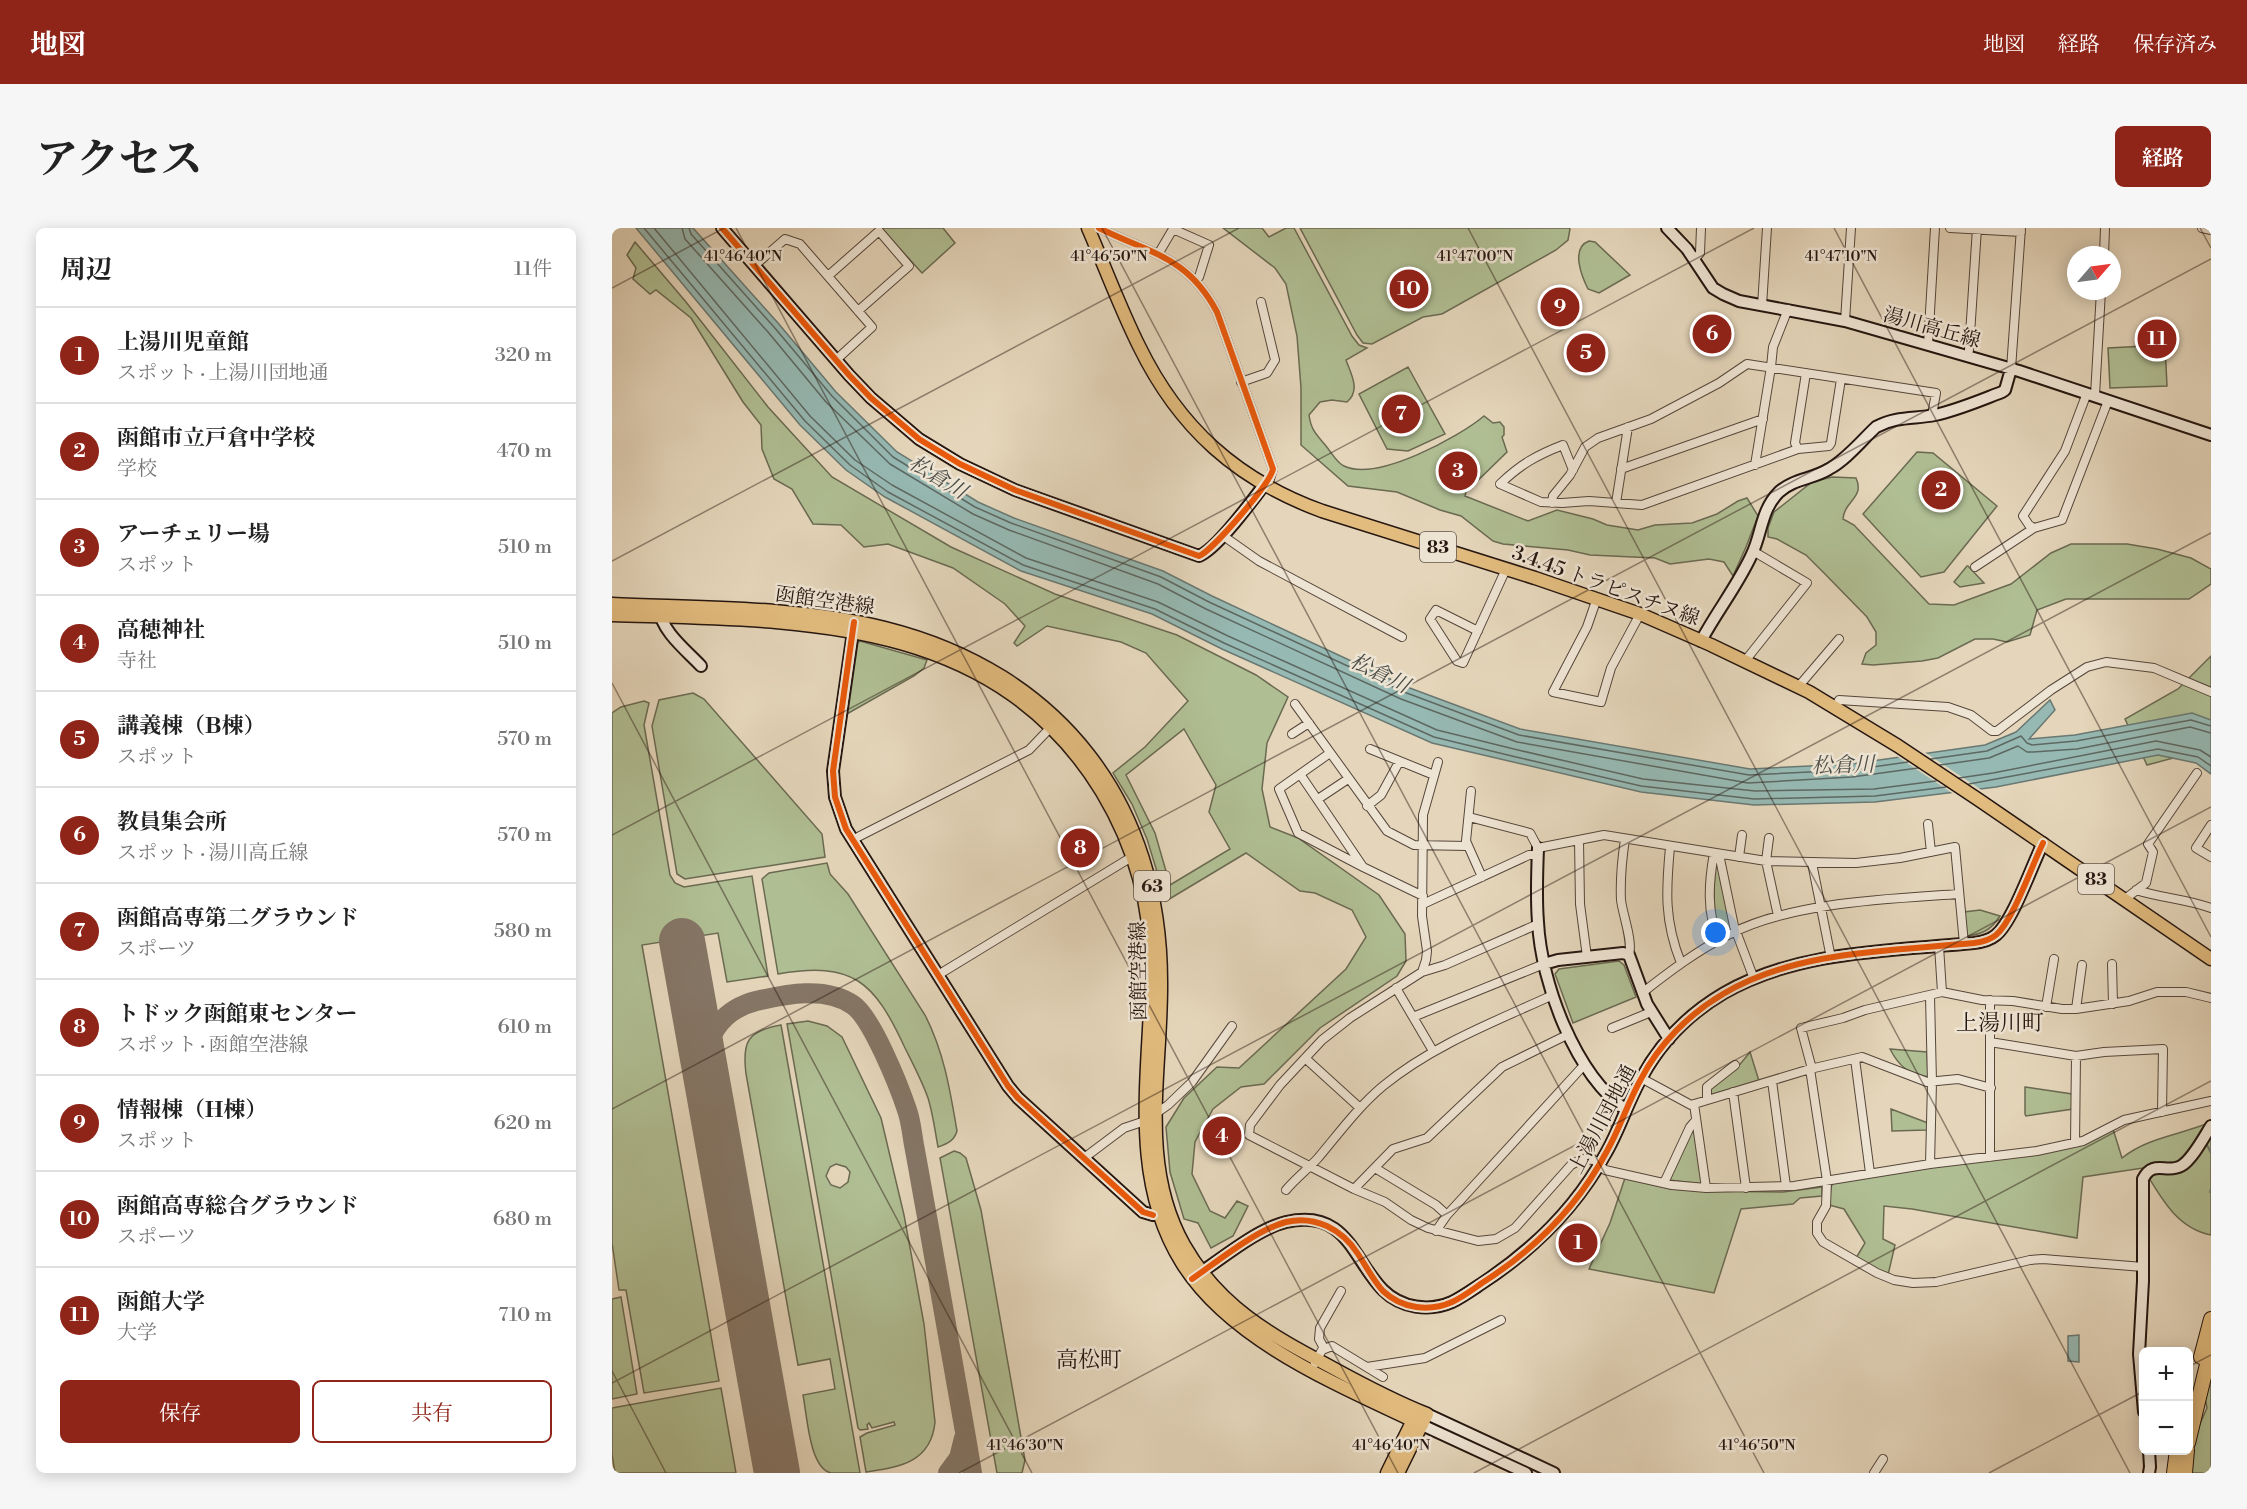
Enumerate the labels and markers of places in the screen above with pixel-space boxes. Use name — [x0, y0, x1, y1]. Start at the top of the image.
pin: 10 — [1390, 266, 1428, 312]
pin: 9 — [1540, 284, 1580, 329]
pin: 6 — [1692, 312, 1732, 356]
pin: 11 — [2138, 316, 2176, 362]
pin: 5 — [1566, 330, 1606, 376]
pin: 7 — [1382, 392, 1420, 436]
pin: 3 — [1438, 448, 1478, 494]
pin: 2 — [1922, 468, 1960, 512]
pin: 8 — [1060, 826, 1100, 870]
pin: 4 — [1202, 1114, 1242, 1158]
pin: 1 — [1558, 1220, 1598, 1266]

